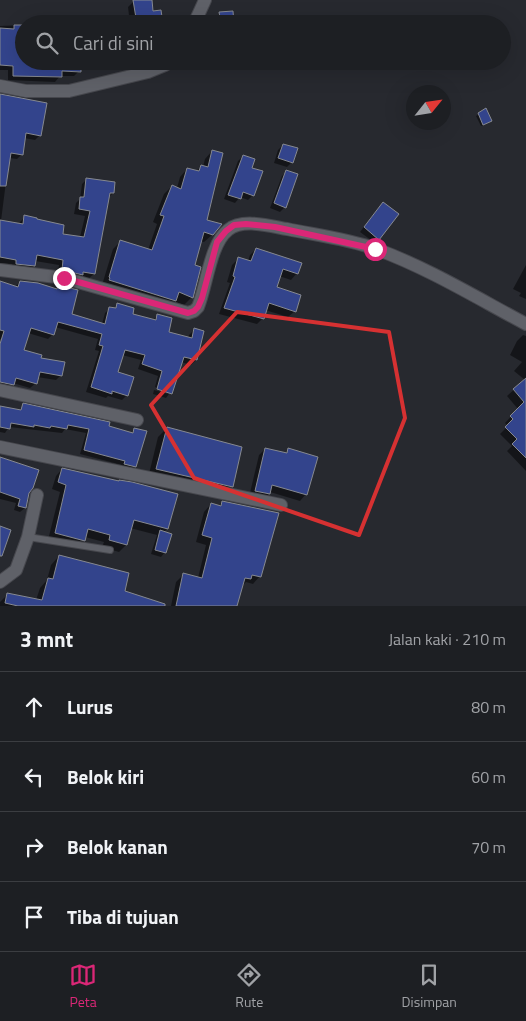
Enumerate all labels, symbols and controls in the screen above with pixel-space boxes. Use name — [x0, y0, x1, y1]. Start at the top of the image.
search box — [15, 15, 511, 70]
text: Cari di sini — [73, 28, 154, 57]
icon: search — [33, 29, 61, 57]
north arrow — [406, 85, 451, 130]
route start — [364, 238, 387, 261]
route end — [53, 267, 76, 290]
text: 3 mnt — [20, 623, 73, 655]
text: Jalan kaki · 210 m — [388, 627, 506, 651]
text: Lurus — [67, 692, 113, 721]
icon: ahead — [20, 693, 48, 721]
text: 80 m — [471, 695, 506, 719]
text: Belok kiri — [67, 762, 144, 791]
icon: left — [20, 763, 48, 791]
text: 60 m — [471, 765, 506, 789]
text: Belok kanan — [67, 832, 168, 861]
icon: right — [20, 833, 48, 861]
text: 70 m — [471, 835, 506, 859]
text: Tiba di tujuan — [67, 902, 179, 931]
icon: arrive — [20, 903, 48, 931]
tab: Peta — [69, 961, 97, 1012]
tab: Rute — [235, 961, 263, 1012]
tab: Disimpan — [402, 961, 457, 1012]

